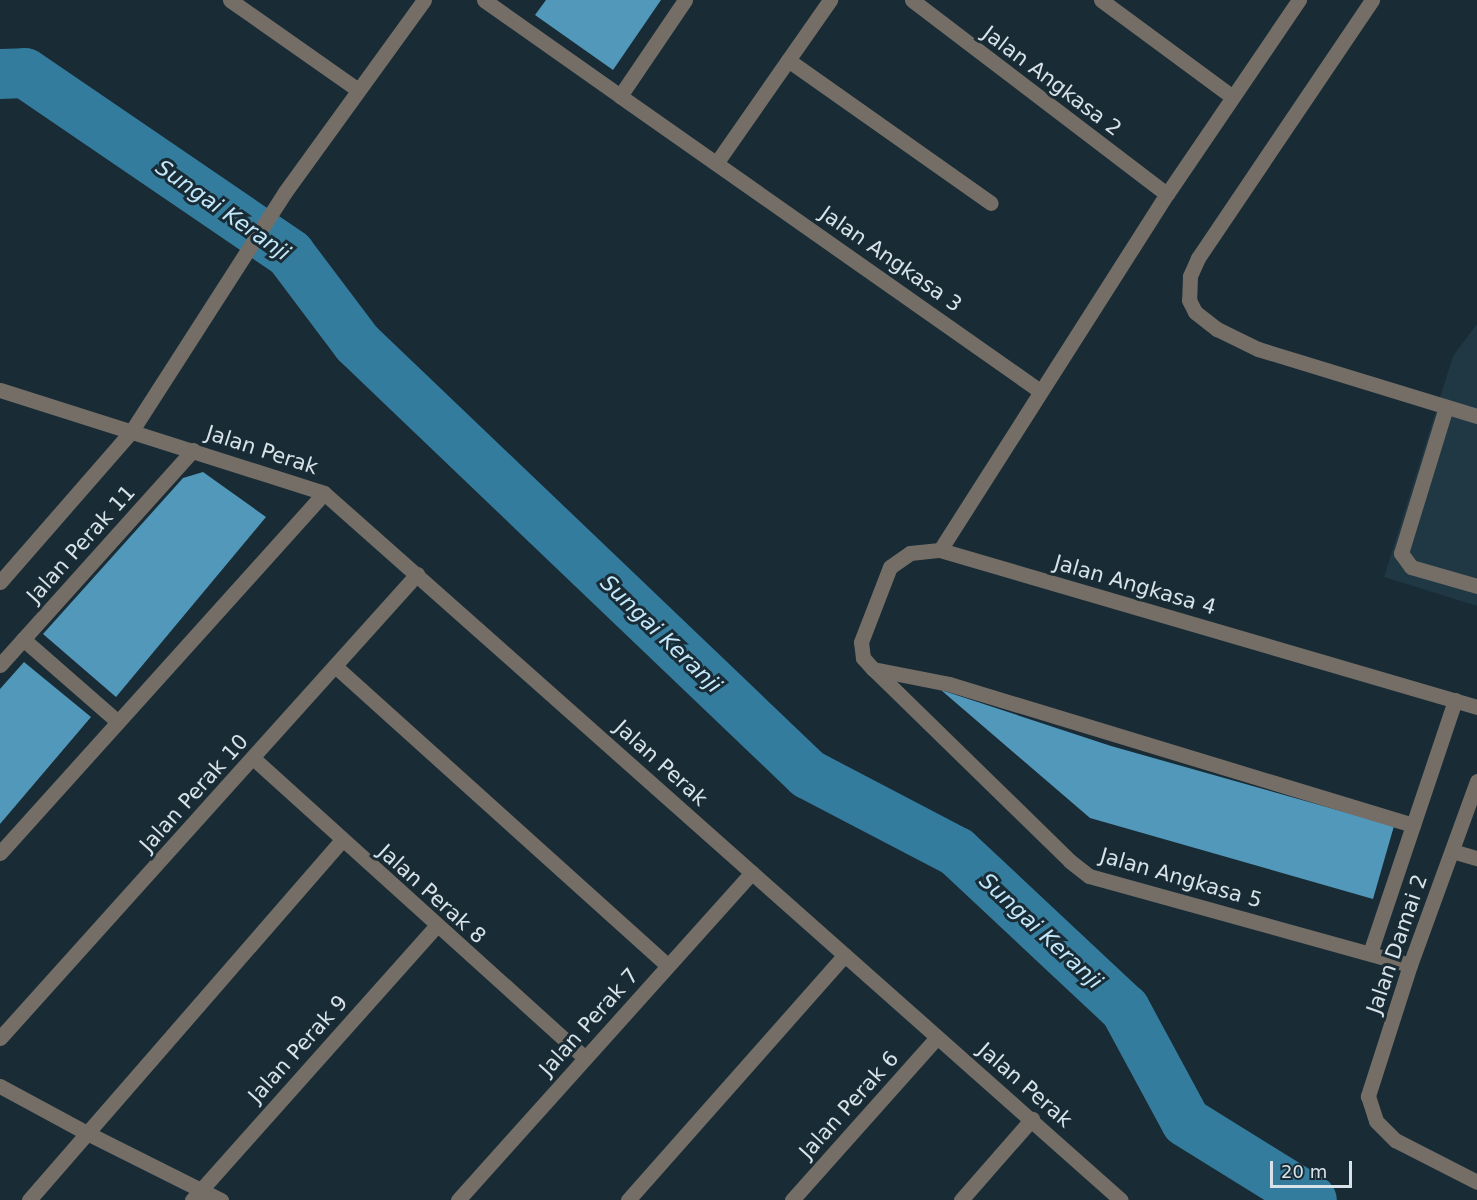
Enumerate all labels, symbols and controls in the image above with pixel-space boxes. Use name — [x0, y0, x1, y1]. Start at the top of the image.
street label: Jalan Angkasa 2 — [978, 21, 1126, 141]
water label: Sungai Keranji — [151, 154, 295, 266]
street label: Jalan Angkasa 3 — [815, 201, 967, 317]
street label: Jalan Perak — [203, 420, 321, 480]
street label: Jalan Perak 11 — [22, 480, 140, 608]
street label: Jalan Angkasa 4 — [1051, 550, 1219, 620]
water label: Sungai Keranji — [595, 570, 727, 698]
street label: Jalan Perak — [609, 715, 713, 811]
street label: Jalan Perak 10 — [135, 729, 253, 857]
street label: Jalan Perak 8 — [373, 839, 491, 949]
street label: Jalan Angkasa 5 — [1097, 843, 1265, 913]
water label: Sungai Keranji — [974, 867, 1108, 995]
street label: Jalan Damai 2 — [1361, 871, 1433, 1017]
street label: Jalan Perak 7 — [534, 963, 644, 1081]
street label: Jalan Perak 9 — [243, 990, 353, 1108]
street label: Jalan Perak — [973, 1037, 1077, 1133]
street label: Jalan Perak 6 — [794, 1046, 904, 1164]
scale bar — [1273, 1149, 1356, 1187]
text: 20 m — [1281, 1161, 1327, 1182]

